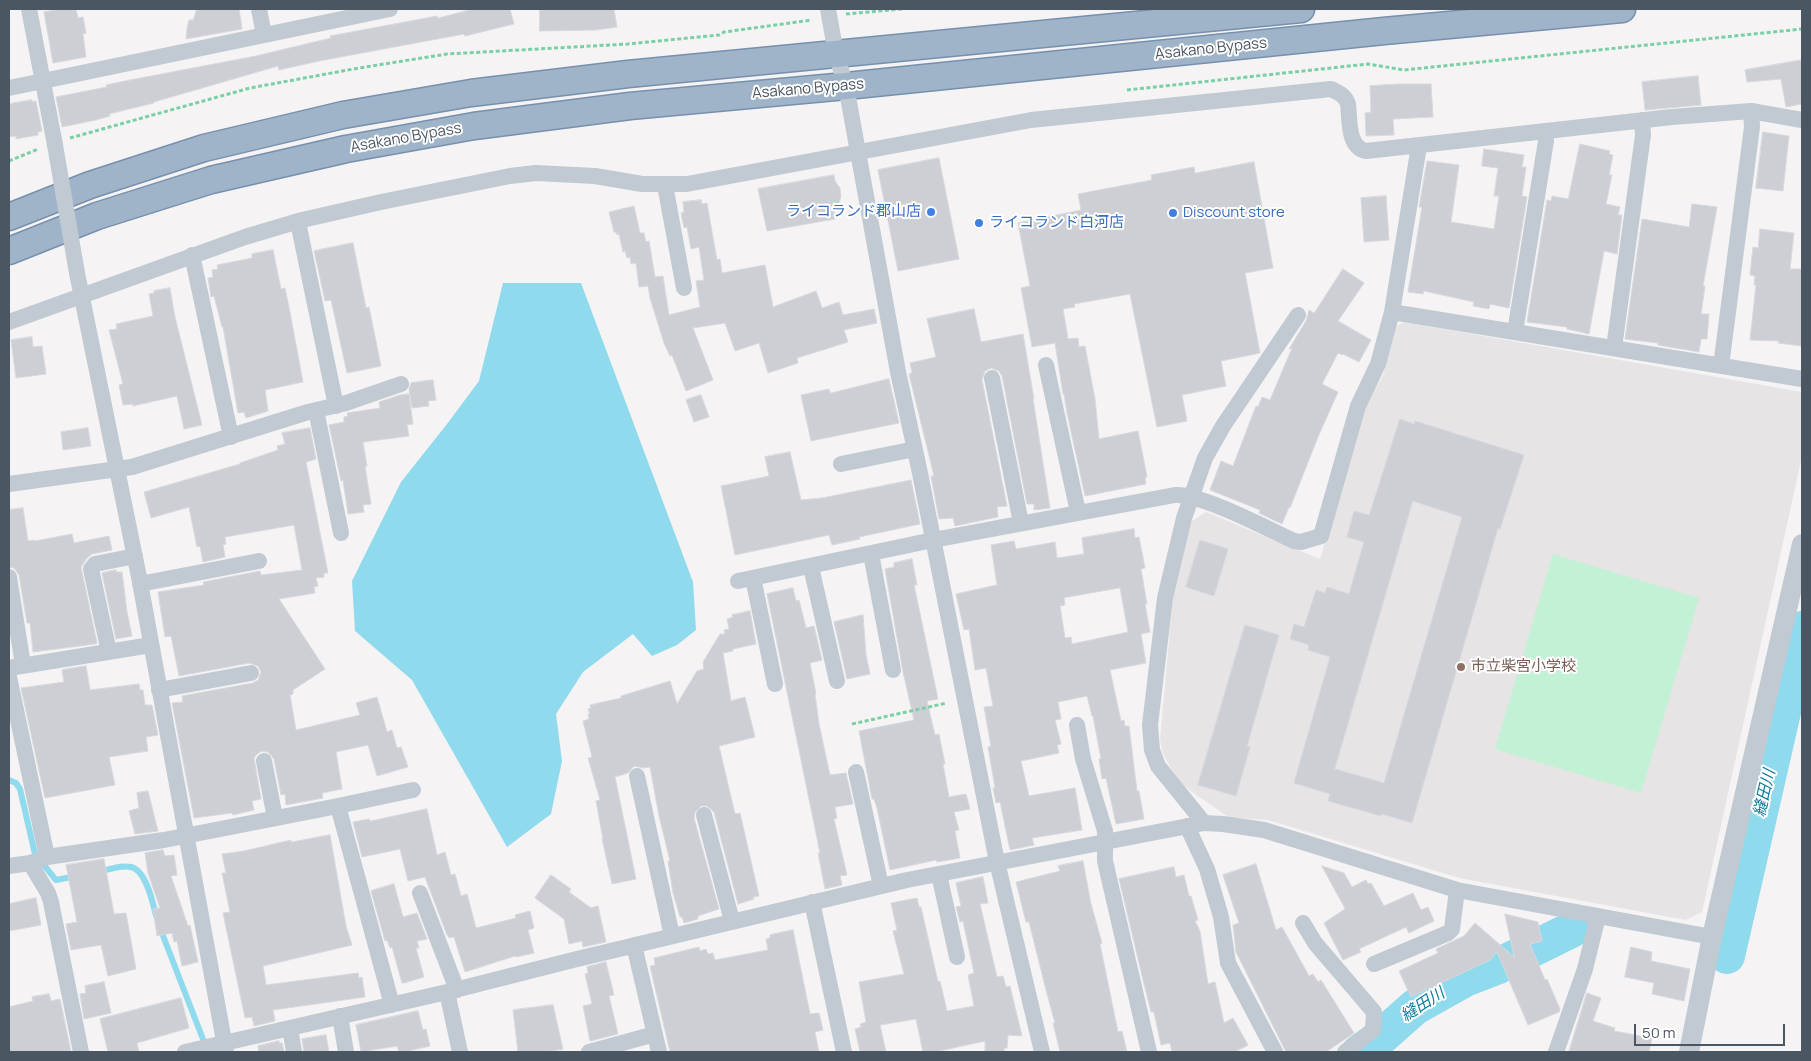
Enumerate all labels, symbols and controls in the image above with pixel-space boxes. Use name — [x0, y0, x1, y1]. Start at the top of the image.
street label: Asakano Bypass — [1154, 34, 1268, 64]
street label: Asakano Bypass — [751, 75, 865, 103]
street label: Asakano Bypass — [349, 119, 463, 157]
place label: ライコランド郡山店 — [786, 203, 921, 221]
place label: Discount store — [1183, 204, 1285, 222]
marker: ライコランド郡山店 — [925, 206, 937, 218]
marker: Discount store — [1167, 207, 1179, 219]
place label: ライコランド白河店 — [989, 214, 1124, 232]
marker: ライコランド白河店 — [973, 217, 985, 229]
place label: 市立柴宮小学校 — [1471, 658, 1576, 676]
marker: 市立柴宮小学校 — [1455, 661, 1467, 673]
water label: 縫田川 — [1750, 767, 1780, 819]
water label: 縫田川 — [1398, 984, 1448, 1026]
scale bar — [1636, 1014, 1787, 1046]
text: 50 m — [1642, 1022, 1676, 1043]

